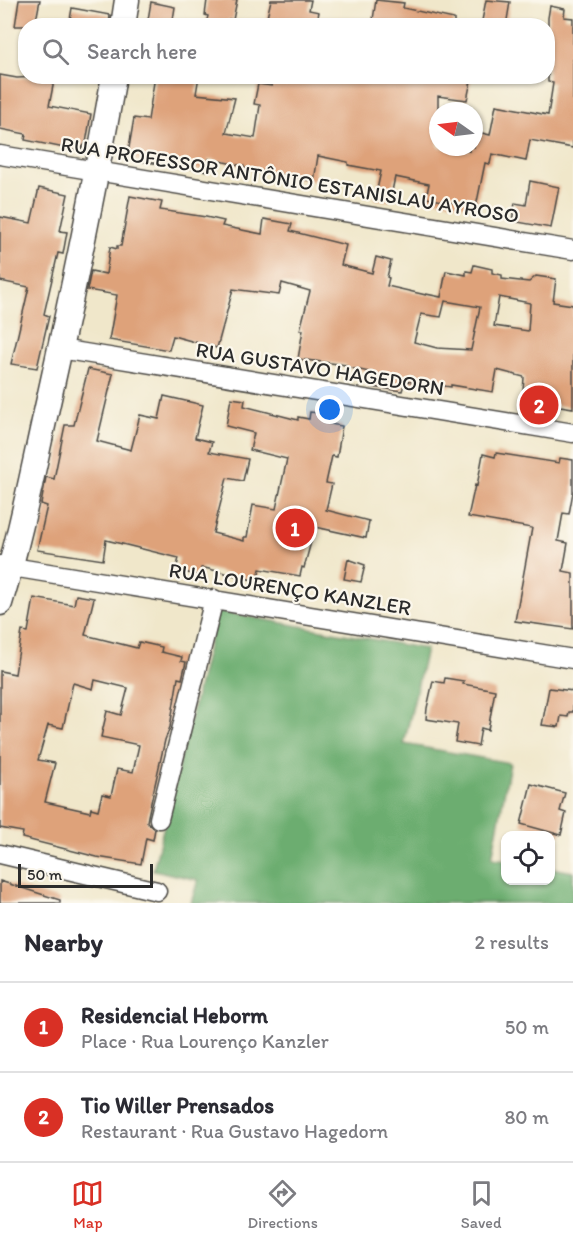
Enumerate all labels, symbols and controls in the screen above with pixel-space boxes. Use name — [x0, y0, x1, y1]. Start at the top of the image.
search box — [18, 18, 555, 84]
icon: search — [39, 35, 72, 68]
text: Search here — [87, 38, 197, 65]
north arrow — [429, 102, 483, 156]
street label: RUA PROFESSOR ANTÔNIO ESTANISLAU AYROSO — [59, 131, 521, 228]
street label: RUA GUSTAVO HAGEDORN — [194, 337, 446, 400]
pin: 2 — [520, 382, 558, 428]
your location — [315, 395, 344, 424]
pin: 1 — [276, 506, 314, 550]
street label: RUA LOURENÇO KANZLER — [167, 557, 413, 620]
map controls — [501, 831, 555, 885]
button: locate — [501, 831, 555, 885]
scale bar — [18, 861, 153, 888]
text: 50 m — [27, 865, 62, 884]
text: Nearby — [24, 926, 103, 958]
text: 2 results — [475, 930, 549, 954]
text: Residencial Heborm — [81, 1002, 268, 1029]
text: 1 — [39, 1015, 48, 1039]
text: 50 m — [505, 1015, 549, 1039]
text: Place · Rua Lourenço Kanzler — [81, 1029, 329, 1053]
text: Tio Willer Prensados — [81, 1092, 274, 1119]
text: 2 — [38, 1105, 49, 1129]
text: 80 m — [504, 1105, 549, 1129]
text: Restaurant · Rua Gustavo Hagedorn — [81, 1119, 388, 1143]
tab: Map — [71, 1177, 104, 1232]
tab: Directions — [247, 1177, 318, 1232]
tab: Saved — [461, 1177, 502, 1232]

